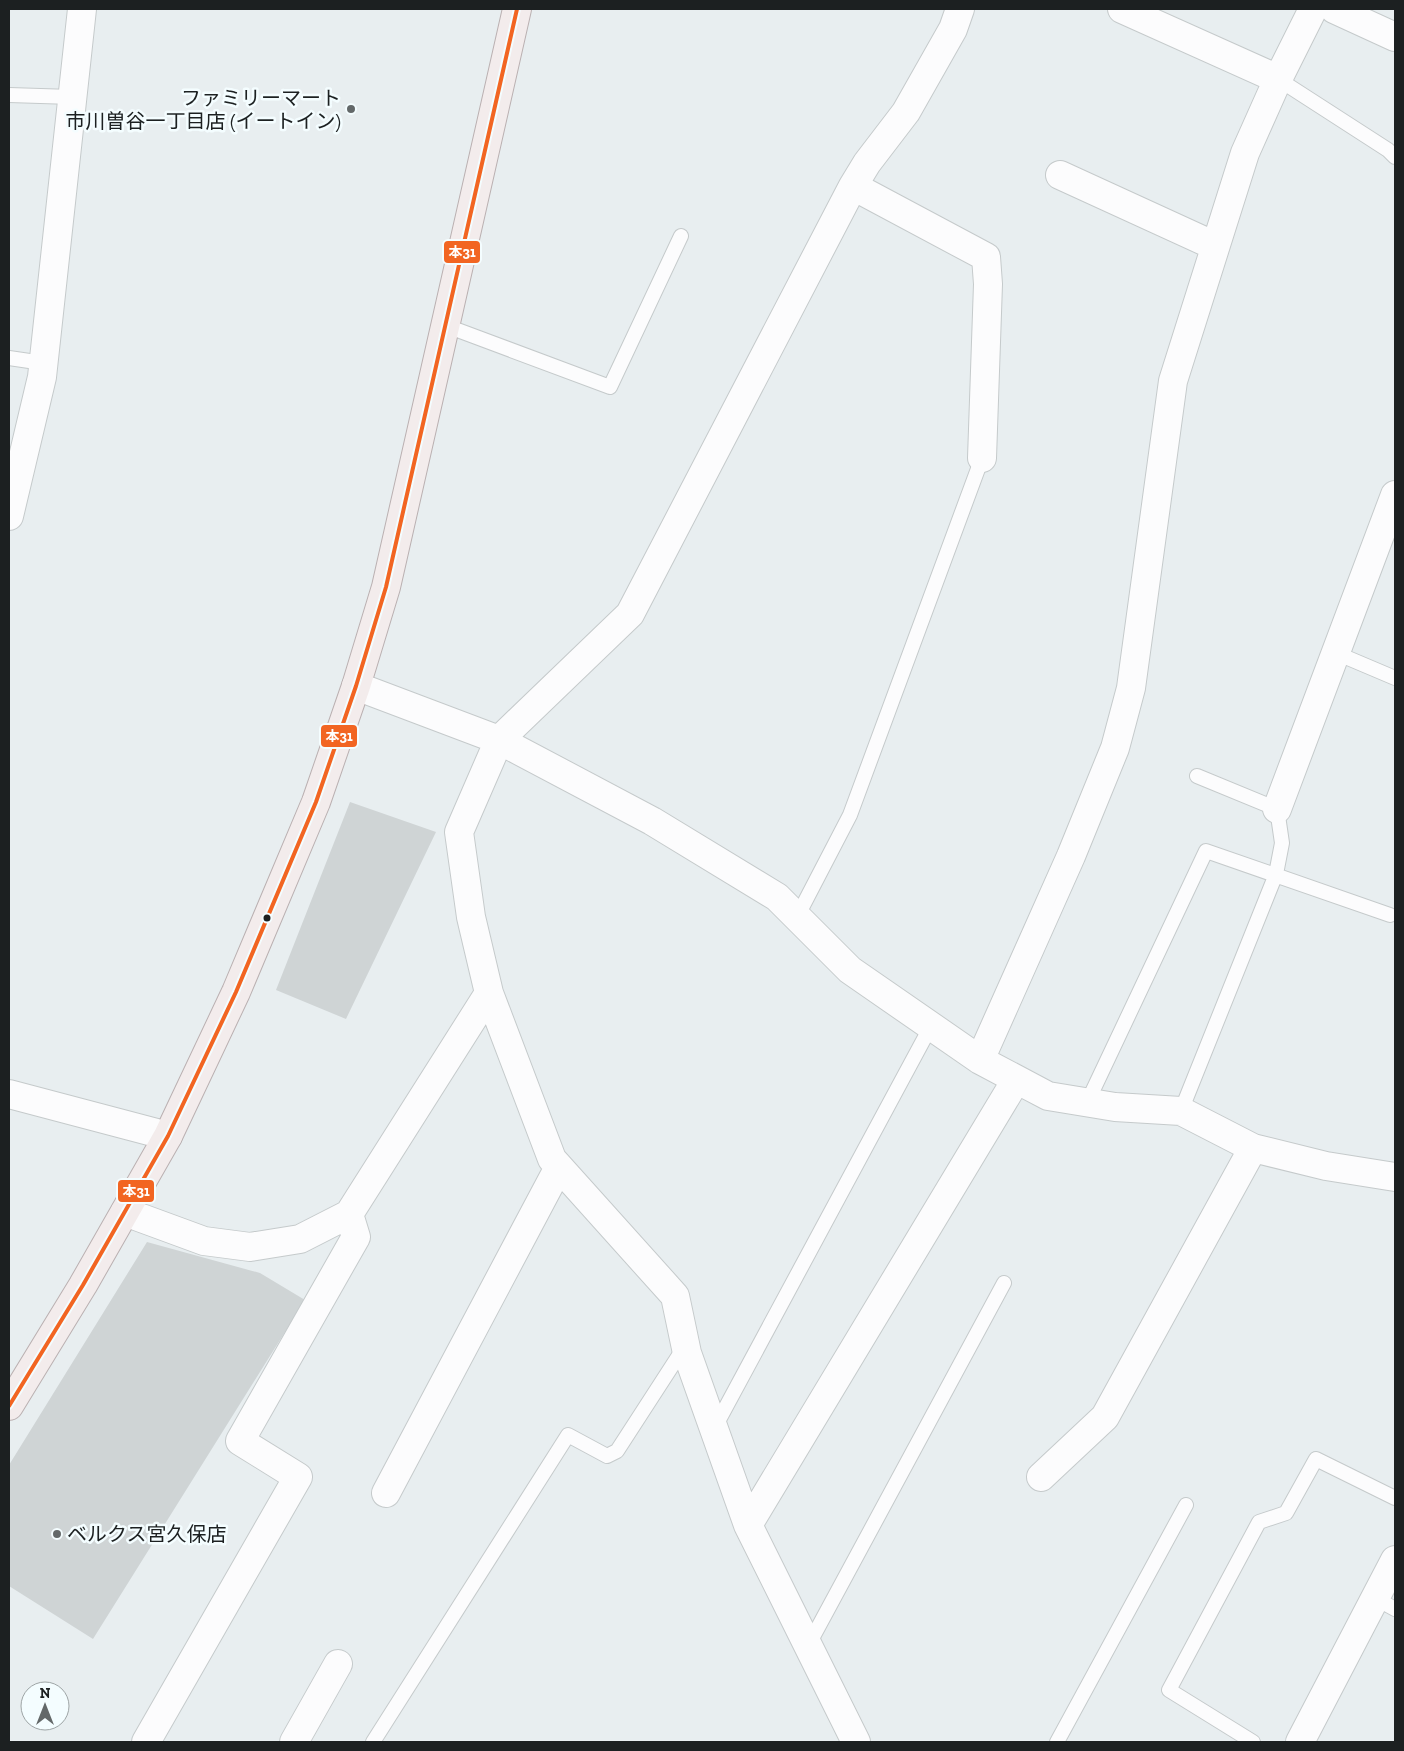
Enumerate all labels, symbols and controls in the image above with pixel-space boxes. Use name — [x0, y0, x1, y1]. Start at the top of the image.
place label: ファミリーマート 市川曽谷一丁目店 (イートイン) — [65, 86, 341, 133]
marker: ファミリーマート 市川曽谷一丁目店 (イートイン) — [345, 103, 357, 115]
line badge: 本31 — [443, 240, 481, 264]
text: 本31 — [448, 244, 476, 261]
line badge: 本31 — [320, 724, 358, 748]
text: 本31 — [325, 728, 353, 745]
unlabelled marker — [262, 913, 272, 923]
line badge: 本31 — [117, 1179, 155, 1203]
text: 本31 — [122, 1183, 150, 1200]
place label: ベルクス宮久保店 — [67, 1522, 226, 1546]
marker: ベルクス宮久保店 — [51, 1528, 63, 1540]
north arrow — [20, 1681, 70, 1731]
text: N — [40, 1685, 51, 1702]

